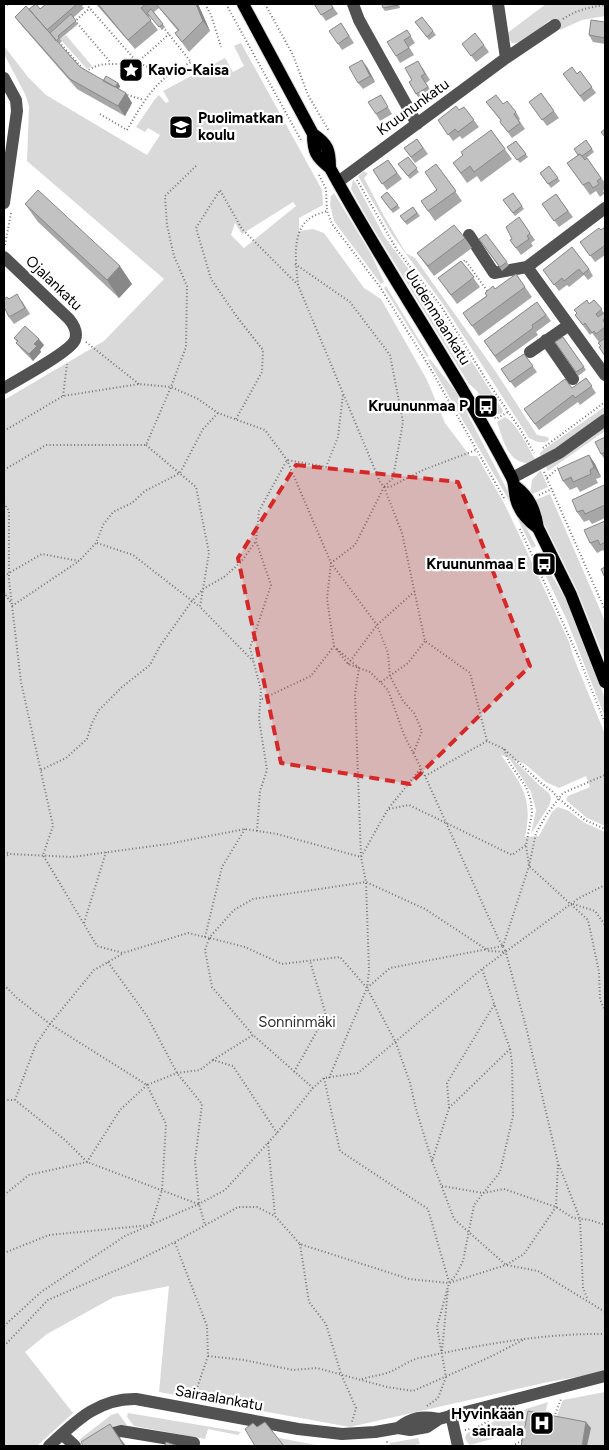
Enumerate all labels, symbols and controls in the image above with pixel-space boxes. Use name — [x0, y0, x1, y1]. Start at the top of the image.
place icon: Kavio-Kaisa — [118, 57, 144, 83]
place label: Kavio-Kaisa — [148, 61, 229, 79]
street label: Kruununkatu — [373, 75, 453, 139]
place label: Puolimatkan koulu — [198, 109, 283, 144]
school or university icon: Puolimatkan koulu — [168, 114, 194, 140]
street label: Ojalankatu — [22, 252, 86, 314]
street label: Uudenmaankatu — [401, 266, 475, 368]
bus stop icon: Kruununmaa P — [473, 393, 499, 419]
place label: Kruununmaa P — [368, 397, 468, 415]
bus stop icon: Kruununmaa E — [531, 551, 557, 577]
place label: Kruununmaa E — [426, 555, 526, 573]
park label: Sonninmäki — [258, 1013, 336, 1031]
street label: Sairaalankatu — [174, 1381, 264, 1415]
place label: Hyvinkään sairaala — [451, 1405, 524, 1440]
hospital icon: Hyvinkään sairaala — [529, 1410, 555, 1436]

